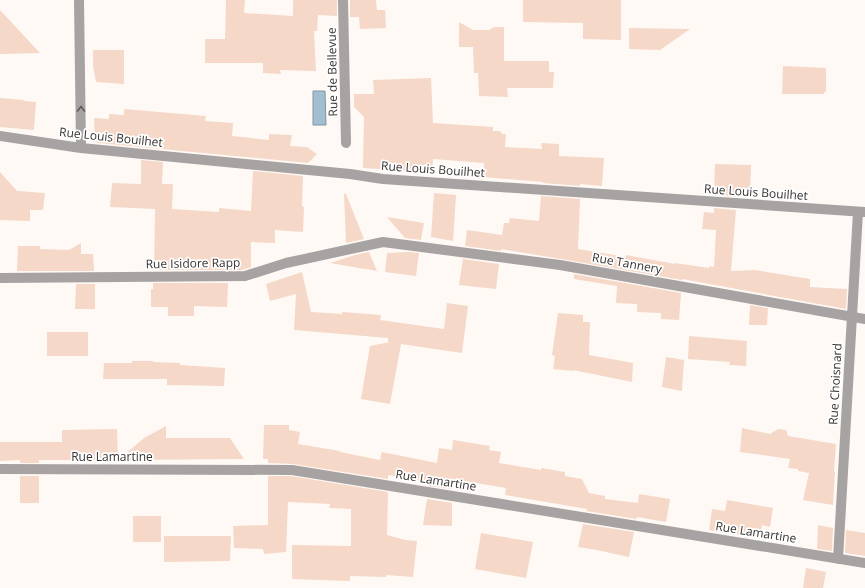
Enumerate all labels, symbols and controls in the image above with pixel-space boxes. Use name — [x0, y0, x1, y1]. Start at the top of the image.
street label: Rue de Bellevue — [323, 27, 341, 117]
one-way arrow — [77, 106, 85, 112]
street label: Rue Louis Bouilhet — [58, 123, 164, 151]
street label: Rue Louis Bouilhet — [380, 157, 486, 181]
street label: Rue Louis Bouilhet — [703, 180, 809, 204]
street label: Rue Tannery — [591, 249, 664, 278]
street label: Rue Isidore Rapp — [145, 254, 241, 272]
street label: Rue Choisnard — [824, 343, 846, 425]
street label: Rue Lamartine — [71, 448, 153, 465]
street label: Rue Lamartine — [394, 465, 478, 495]
street label: Rue Lamartine — [714, 517, 798, 547]

